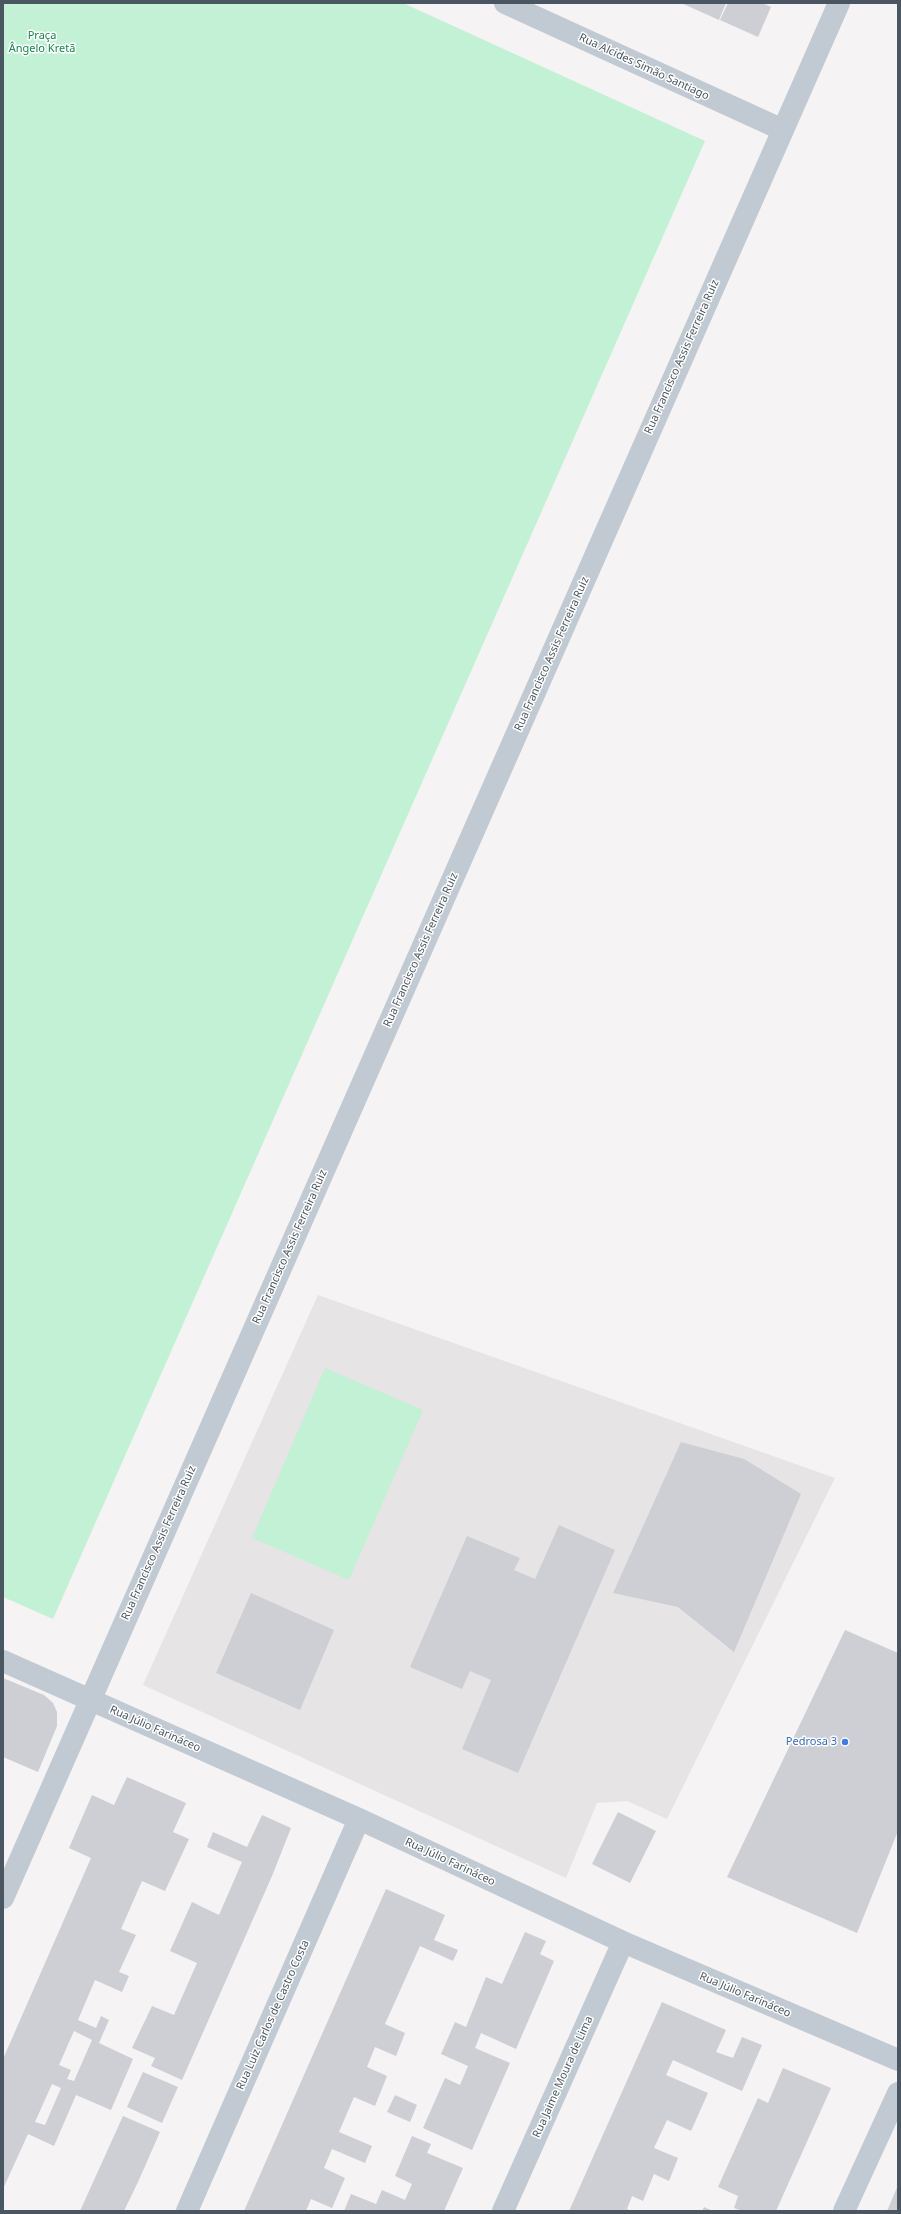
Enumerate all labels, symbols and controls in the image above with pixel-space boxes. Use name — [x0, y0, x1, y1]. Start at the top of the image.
park label: Praça Ângelo Kretã — [9, 29, 75, 55]
street label: Rua Alcides Simão Santiago — [577, 31, 711, 103]
street label: Rua Francisco Assis Ferreira Ruiz — [642, 278, 722, 436]
street label: Rua Francisco Assis Ferreira Ruiz — [512, 575, 592, 733]
street label: Rua Francisco Assis Ferreira Ruiz — [381, 871, 461, 1029]
street label: Rua Francisco Assis Ferreira Ruiz — [250, 1168, 330, 1326]
street label: Rua Francisco Assis Ferreira Ruiz — [119, 1464, 199, 1622]
street label: Rua Júlio Farináceo — [108, 1703, 202, 1755]
place label: Pedrosa 3 — [786, 1735, 837, 1749]
marker: Pedrosa 3 — [840, 1737, 850, 1747]
street label: Rua Júlio Farináceo — [403, 1835, 497, 1889]
street label: Rua Luiz Carlos de Castro Costa — [234, 1938, 312, 2092]
street label: Rua Júlio Farináceo — [697, 1970, 793, 2020]
street label: Rua Jaime Moura de Lima — [530, 2014, 596, 2140]

